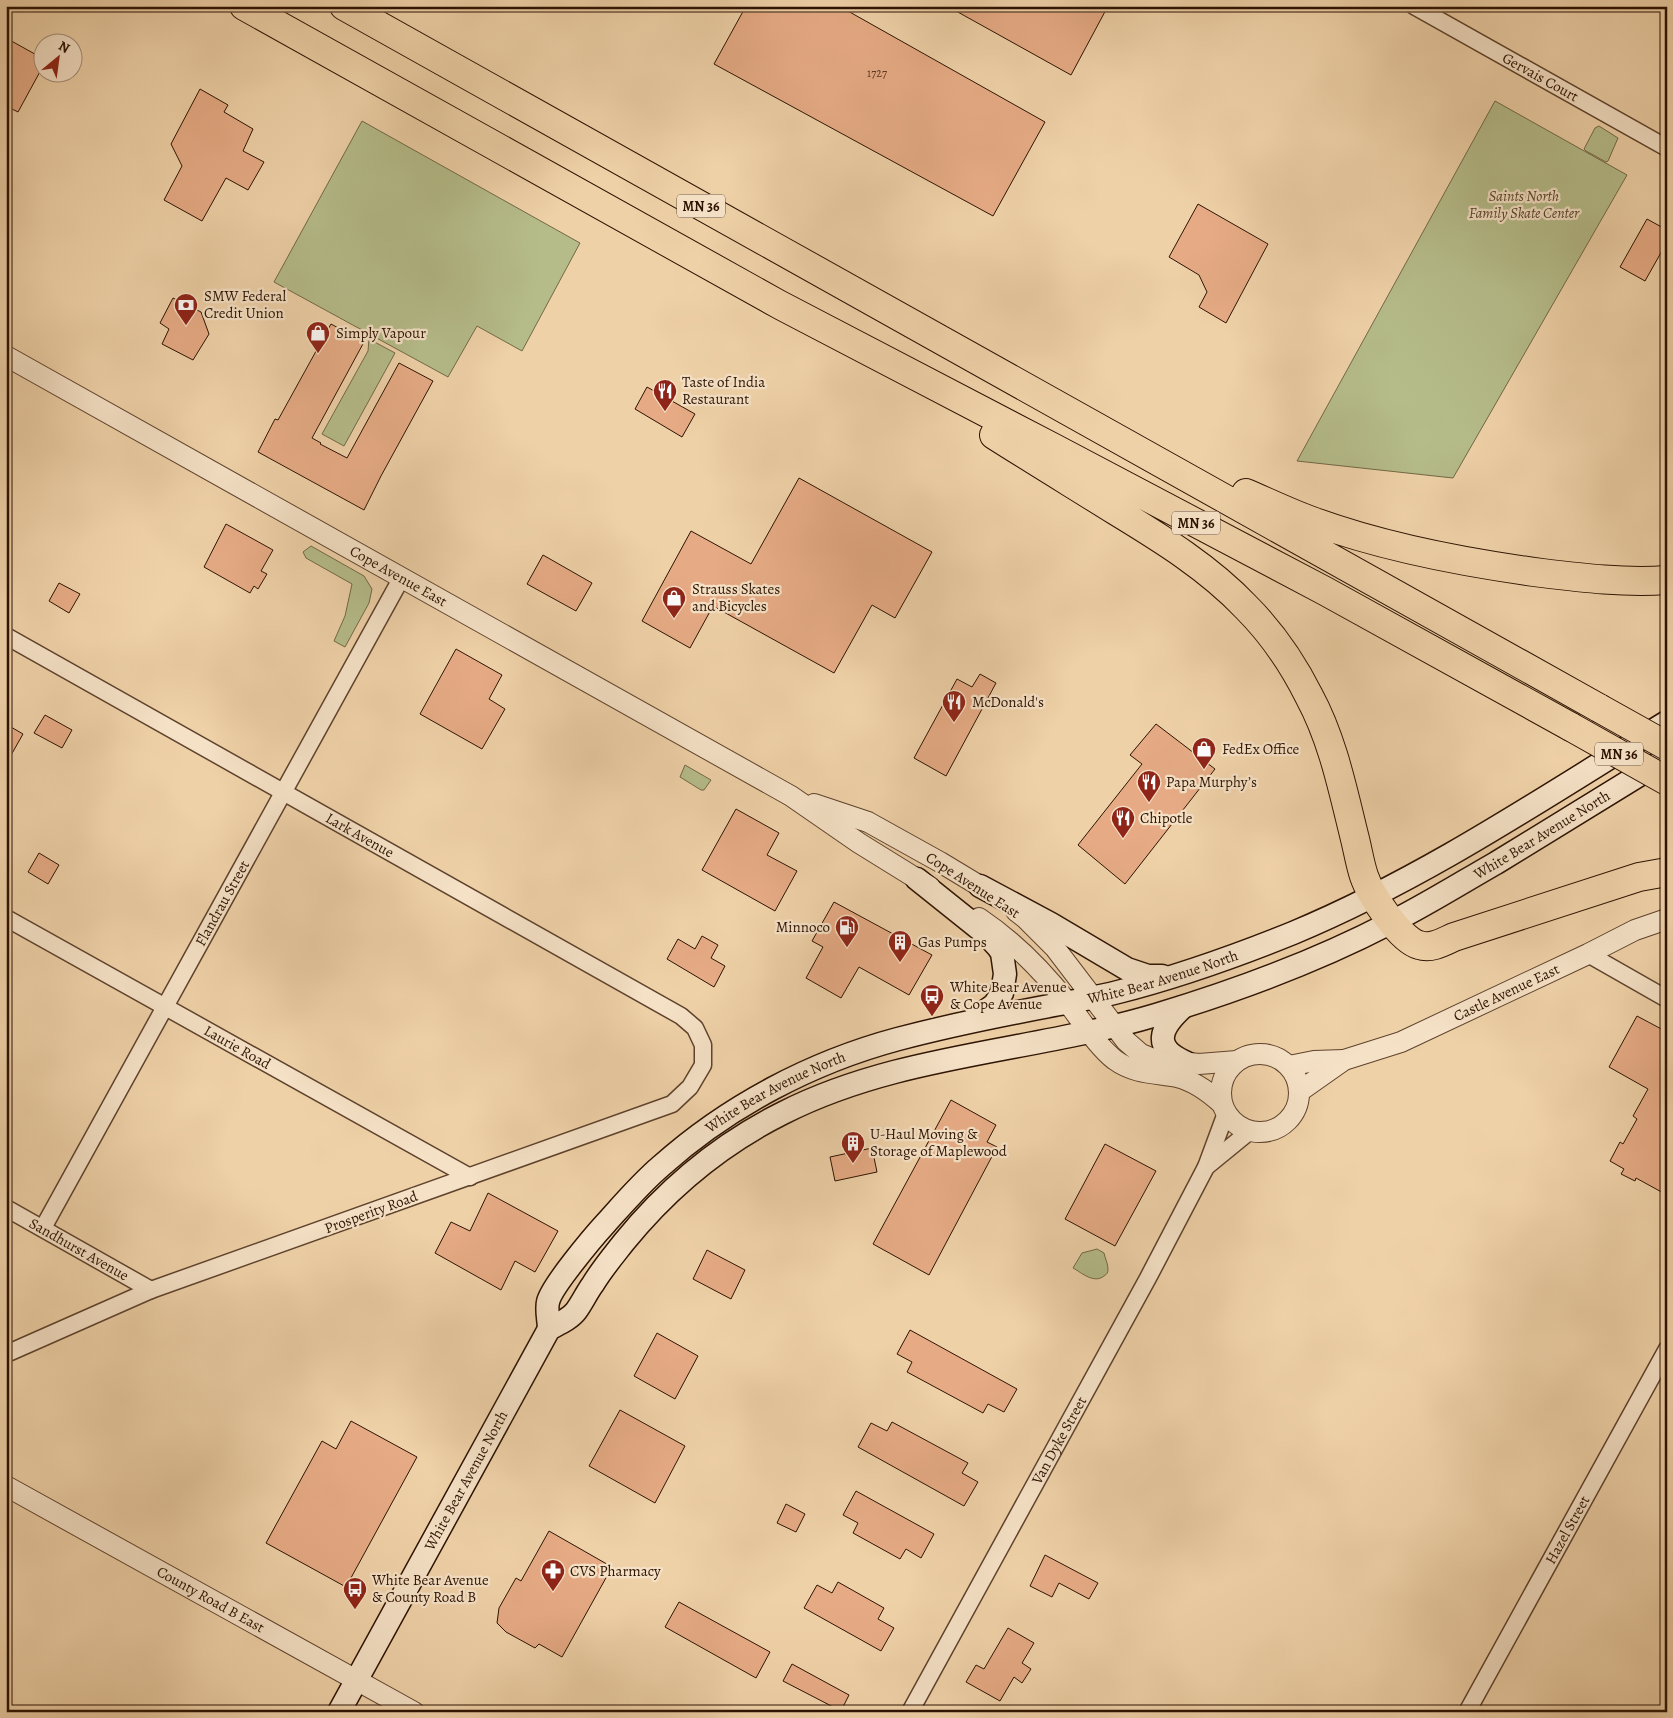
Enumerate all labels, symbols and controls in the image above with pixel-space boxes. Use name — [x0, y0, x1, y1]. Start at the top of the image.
north arrow — [32, 32, 82, 82]
text: N — [55, 36, 73, 58]
street label: Gervais Court — [1499, 48, 1582, 106]
house number: 1727 — [867, 65, 888, 81]
park label: Saints North Family Skate Center — [1469, 186, 1580, 223]
road number: MN 36 — [677, 195, 725, 218]
place label: SMW Federal Credit Union — [204, 286, 287, 323]
bank icon: SMW Federal Credit Union — [173, 292, 199, 326]
shop icon: Simply Vapour — [305, 320, 331, 354]
place label: Simply Vapour — [336, 323, 426, 343]
place label: Taste of India Restaurant — [682, 372, 765, 409]
restaurant icon: Taste of India Restaurant — [652, 378, 678, 412]
road number: MN 36 — [1172, 512, 1220, 534]
street label: Cope Avenue East — [346, 541, 451, 611]
place label: Strauss Skates and Bicycles — [692, 579, 780, 616]
shop icon: Strauss Skates and Bicycles — [661, 585, 687, 619]
restaurant icon: McDonald's — [941, 689, 967, 723]
place label: McDonald's — [972, 692, 1044, 712]
shop icon: FedEx Office — [1191, 736, 1217, 770]
place label: FedEx Office — [1222, 739, 1300, 759]
road number: MN 36 — [1595, 742, 1643, 766]
restaurant icon: Papa Murphy’s — [1136, 769, 1162, 803]
place label: Papa Murphy’s — [1166, 772, 1257, 792]
street label: White Bear Avenue North — [1469, 785, 1614, 884]
restaurant icon: Chipotle — [1110, 805, 1136, 839]
street label: Lark Avenue — [322, 808, 398, 863]
place label: Chipotle — [1140, 808, 1193, 828]
street label: Cope Avenue East — [922, 847, 1024, 923]
street label: Flandrau Street — [190, 857, 254, 950]
fuel station icon: Minnoco — [834, 914, 860, 948]
place label: Minnoco — [776, 917, 830, 937]
building icon: Gas Pumps — [887, 929, 913, 963]
place label: Gas Pumps — [918, 932, 987, 952]
street label: White Bear Avenue North — [1085, 945, 1241, 1009]
street label: Castle Avenue East — [1450, 959, 1563, 1026]
place label: White Bear Avenue & Cope Avenue — [949, 977, 1067, 1014]
bus stop icon: White Bear Avenue & Cope Avenue — [919, 983, 945, 1017]
street label: Laurie Road — [200, 1020, 275, 1074]
street label: White Bear Avenue North — [700, 1047, 848, 1138]
place label: U-Haul Moving & Storage of Maplewood — [870, 1124, 1008, 1161]
building icon: U-Haul Moving & Storage of Maplewood — [840, 1130, 866, 1164]
street label: Prosperity Road — [322, 1186, 421, 1238]
street label: Sandhurst Avenue — [26, 1213, 133, 1286]
street label: Van Dyke Street — [1026, 1393, 1091, 1489]
street label: White Bear Avenue North — [419, 1407, 512, 1555]
street label: Hazel Street — [1540, 1492, 1594, 1568]
pharmacy icon: CVS Pharmacy — [540, 1558, 566, 1592]
street label: County Road B East — [153, 1561, 268, 1637]
place label: CVS Pharmacy — [570, 1561, 661, 1581]
place label: White Bear Avenue & County Road B — [371, 1570, 489, 1607]
bus stop icon: White Bear Avenue & County Road B — [342, 1576, 368, 1610]

